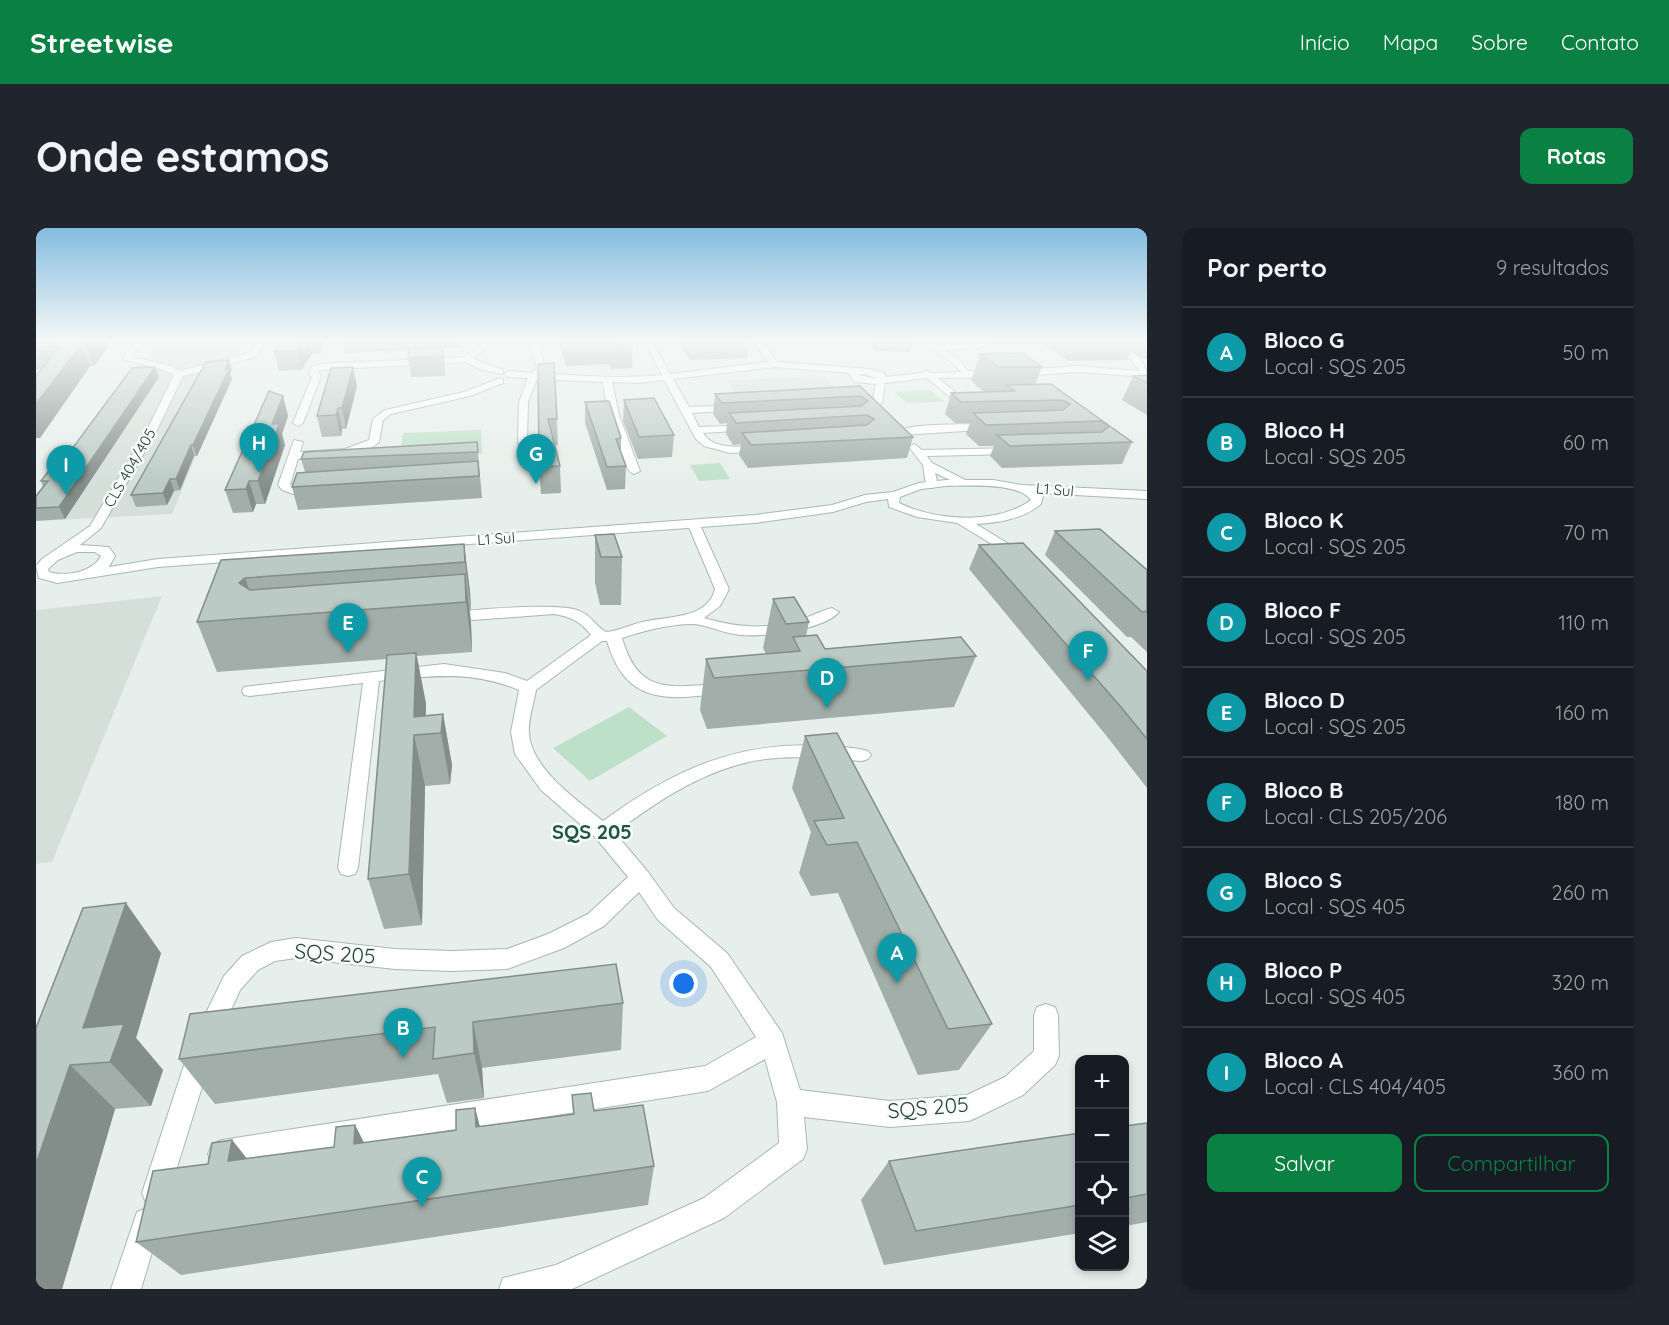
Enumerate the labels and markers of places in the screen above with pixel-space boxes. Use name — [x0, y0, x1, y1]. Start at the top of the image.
pin: H — [240, 424, 278, 473]
pin: G — [516, 434, 556, 484]
pin: I — [46, 446, 86, 495]
pin: E — [328, 604, 368, 653]
pin: F — [1068, 632, 1108, 681]
pin: D — [808, 658, 846, 708]
pin: A — [878, 934, 916, 983]
pin: B — [384, 1008, 422, 1058]
pin: C — [402, 1158, 442, 1207]

